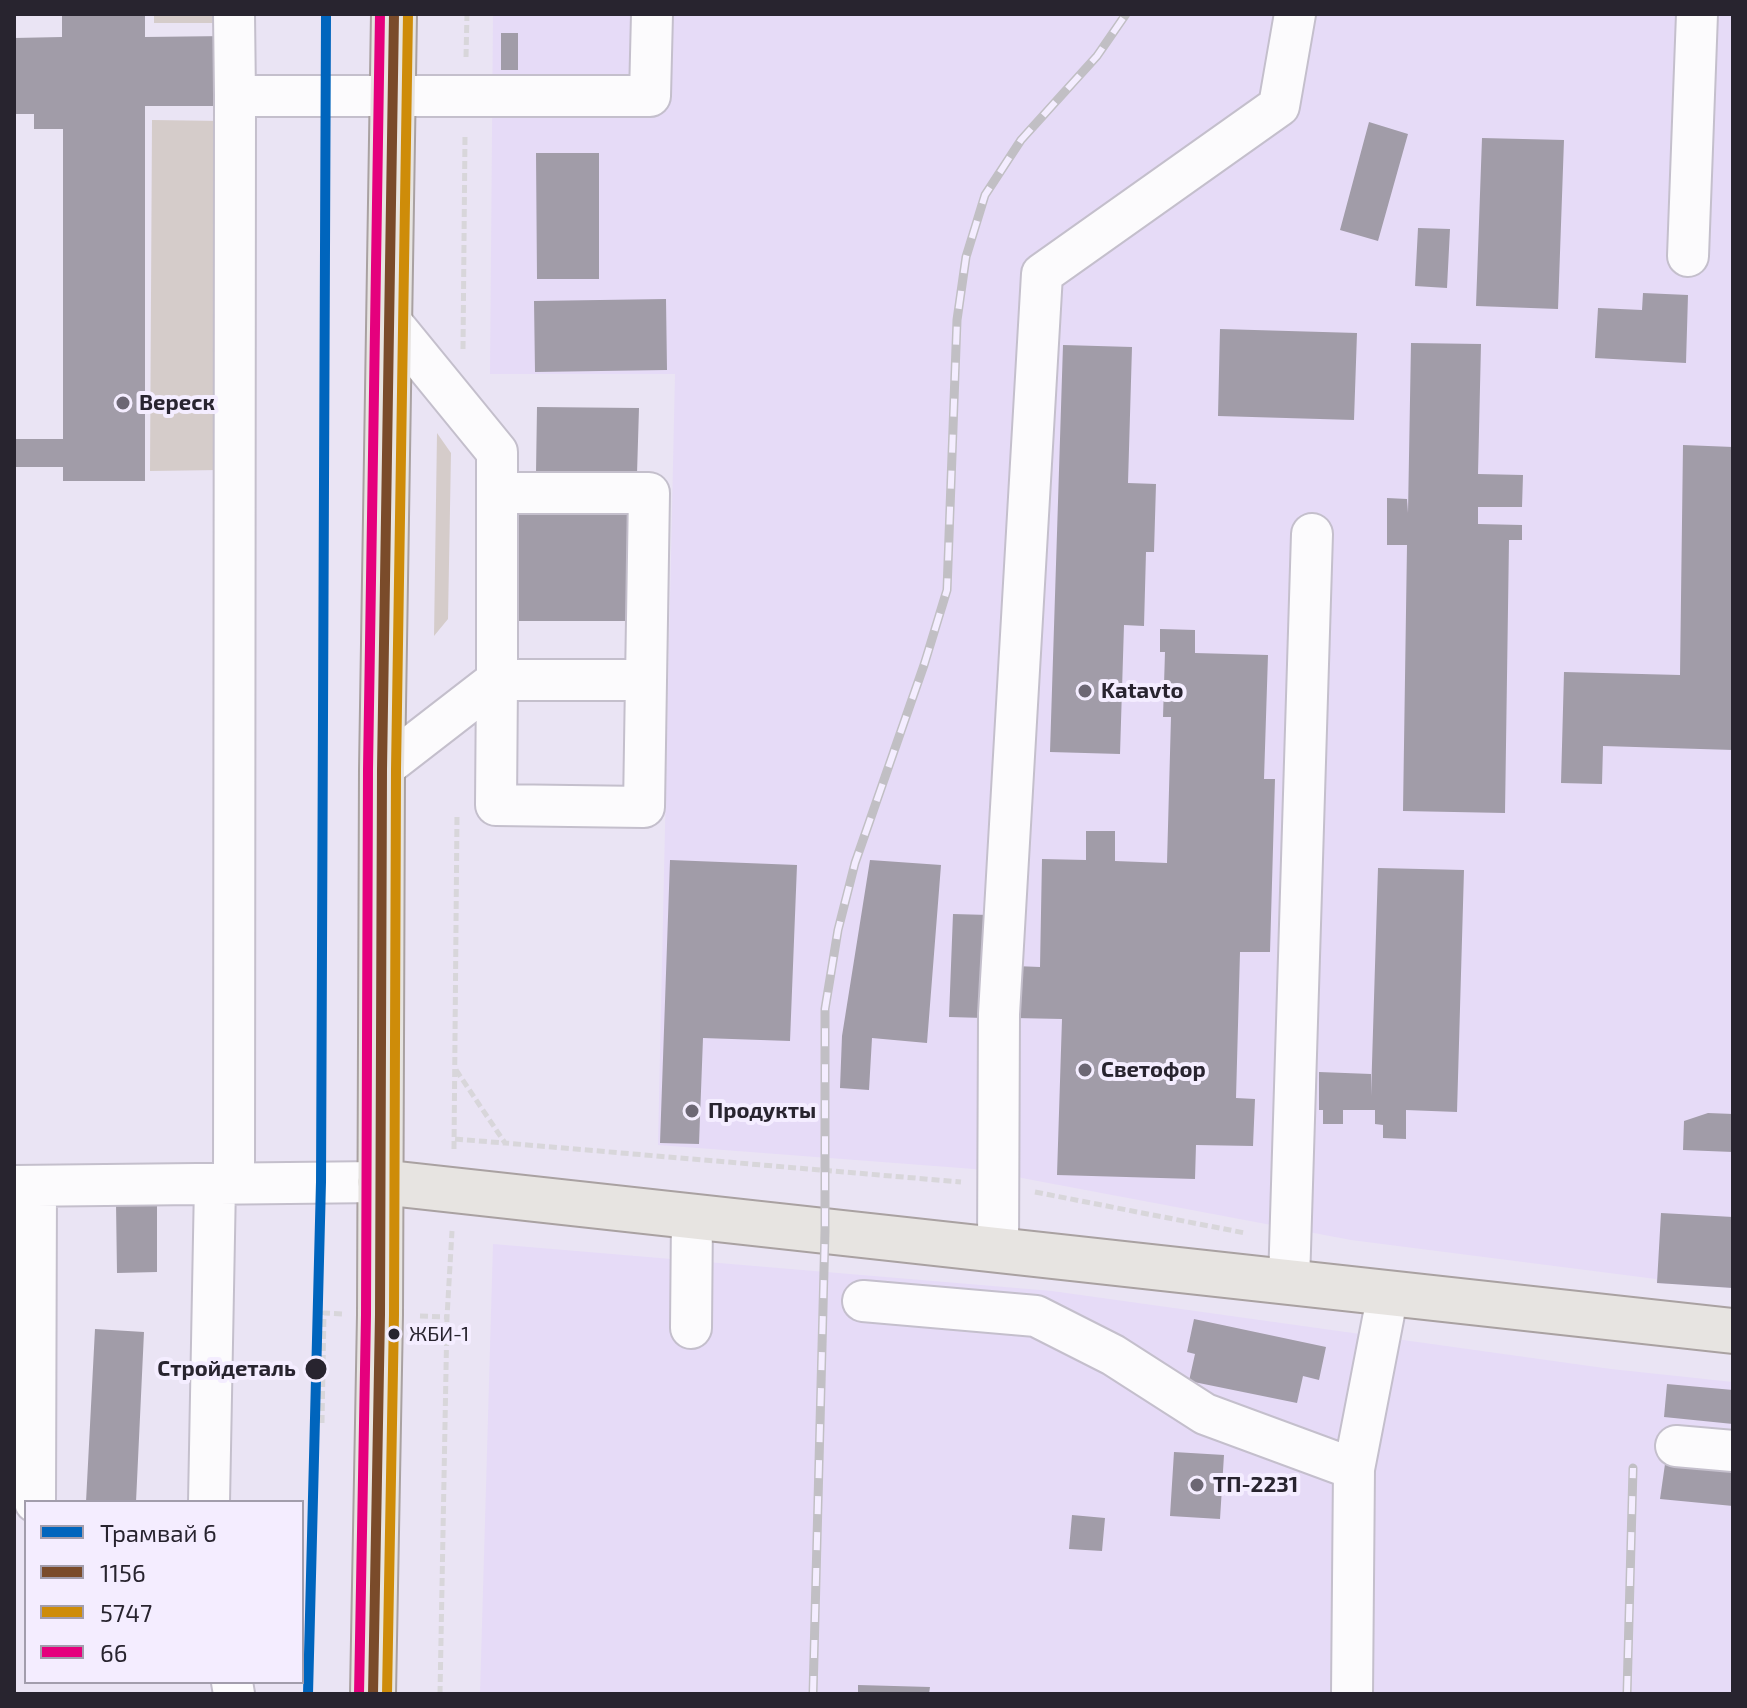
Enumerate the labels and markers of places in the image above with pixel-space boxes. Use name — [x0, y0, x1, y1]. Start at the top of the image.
place label: Вереск — [139, 390, 215, 416]
marker: Вереск — [114, 394, 132, 412]
place label: Katavto — [1101, 678, 1183, 704]
marker: Katavto — [1076, 682, 1094, 700]
place label: Светофор — [1101, 1057, 1206, 1083]
marker: Светофор — [1076, 1061, 1094, 1079]
place label: Продукты — [708, 1098, 816, 1124]
marker: Продукты — [683, 1102, 701, 1120]
place label: ЖБИ-1 — [409, 1322, 469, 1346]
marker: ЖБИ-1 — [386, 1326, 402, 1342]
place label: Стройдеталь — [157, 1356, 296, 1382]
marker: Стройдеталь — [303, 1356, 329, 1382]
place label: ТП-2231 — [1213, 1472, 1298, 1498]
marker: ТП-2231 — [1188, 1476, 1206, 1494]

